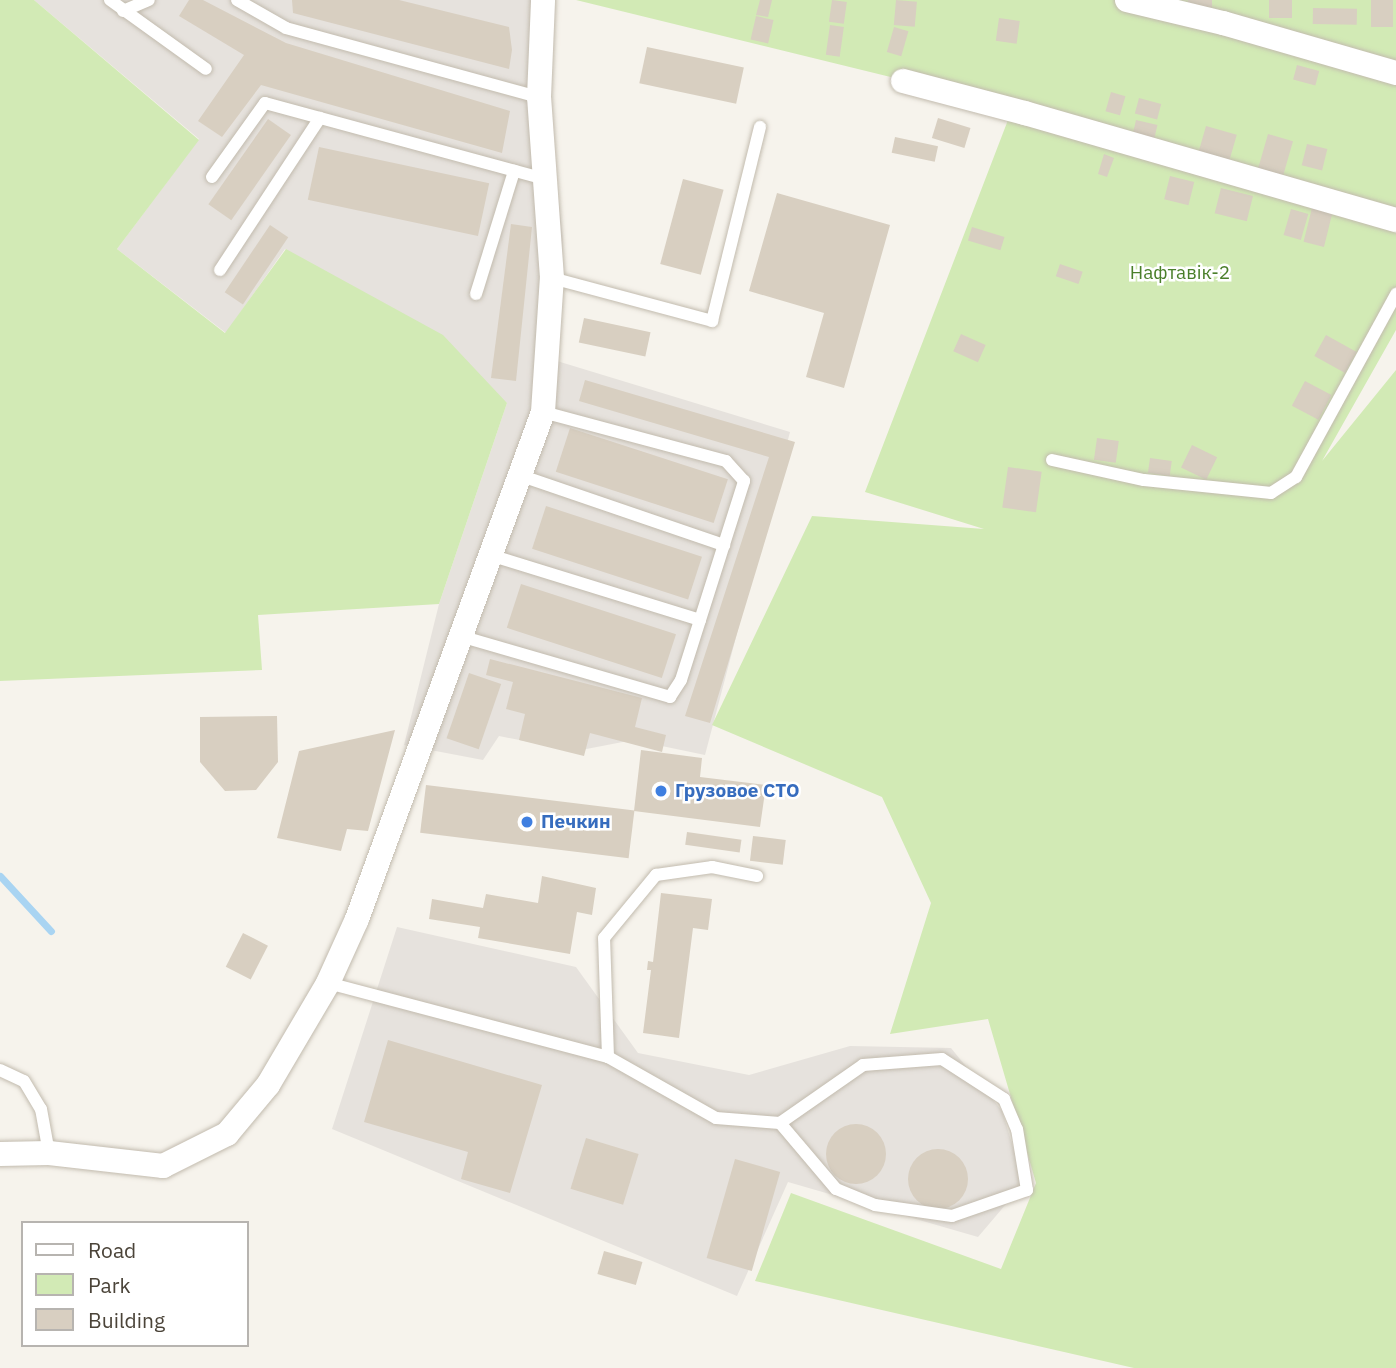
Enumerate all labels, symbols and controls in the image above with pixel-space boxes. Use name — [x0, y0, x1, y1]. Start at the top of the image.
park label: Нафтавік-2 — [1130, 262, 1230, 284]
place label: Грузовое СТО — [675, 780, 800, 802]
marker: Грузовое СТО — [653, 783, 669, 799]
place label: Печкин — [541, 811, 611, 833]
marker: Печкин — [519, 814, 535, 830]
legend — [21, 1221, 248, 1347]
text: Road — [88, 1236, 136, 1264]
text: Park — [88, 1271, 131, 1299]
text: Building — [88, 1306, 165, 1334]

